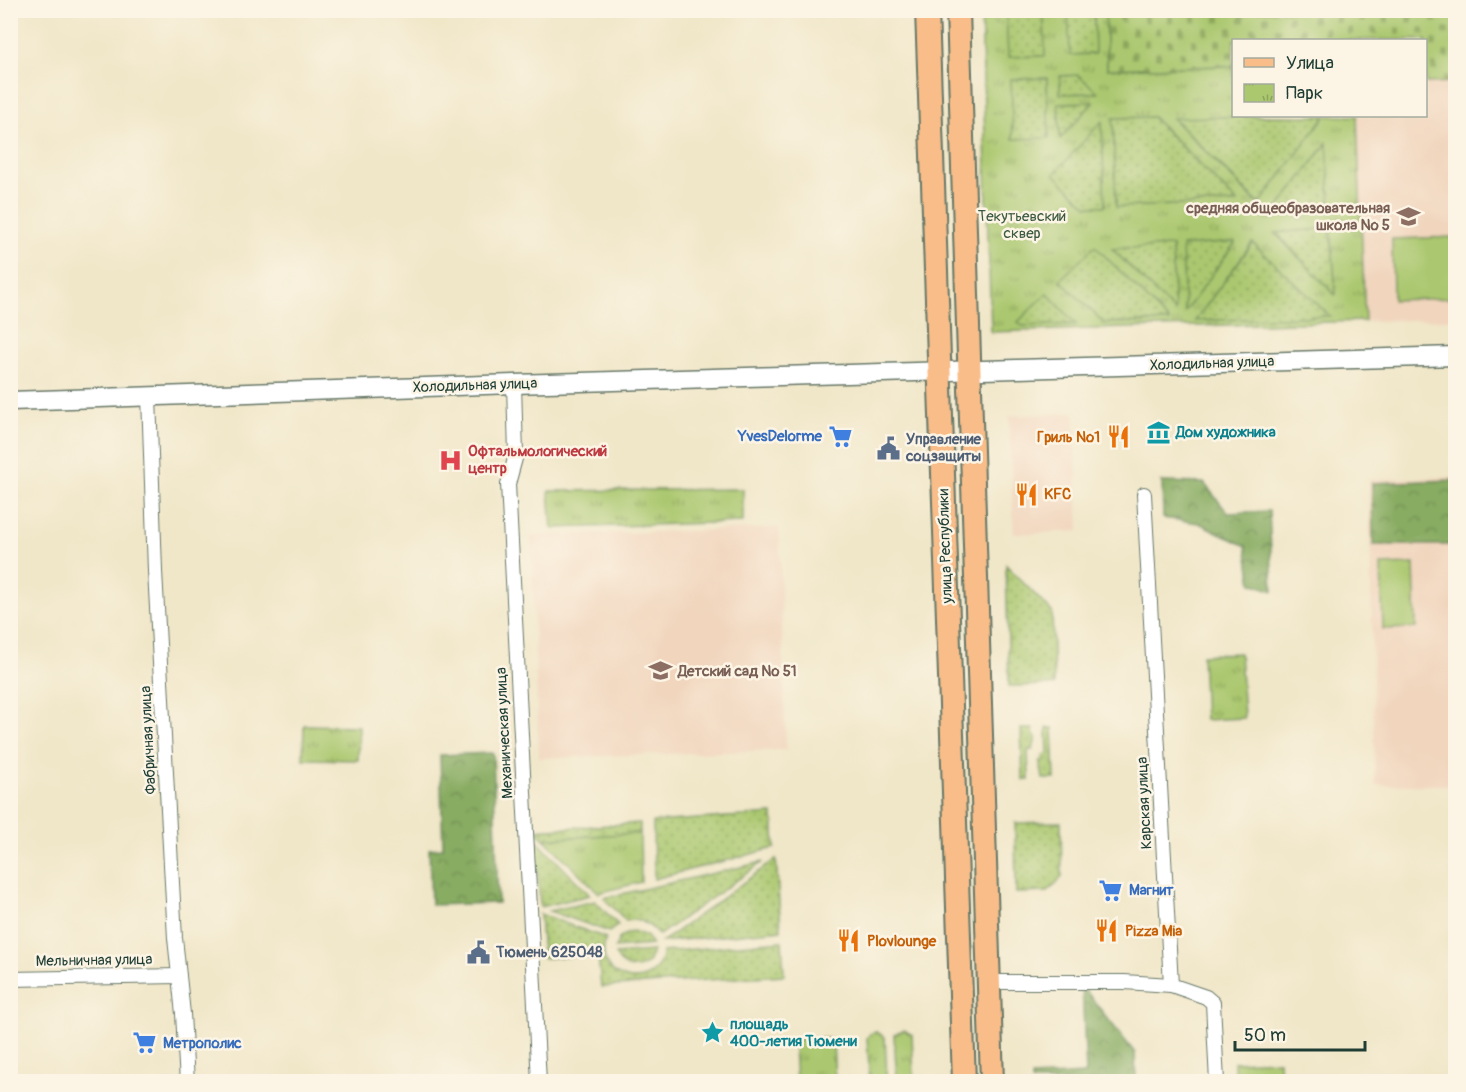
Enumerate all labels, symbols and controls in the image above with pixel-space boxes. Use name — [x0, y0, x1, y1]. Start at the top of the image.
legend — [1232, 39, 1427, 117]
text: Улица — [1286, 52, 1334, 75]
text: Парк — [1286, 82, 1323, 105]
place label: средняя общеобразовательная школа № 5 — [1185, 199, 1390, 235]
school or university icon: средняя общеобразовательная школа № 5 — [1395, 204, 1421, 230]
park label: Текутьевский сквер — [978, 207, 1066, 243]
street label: Холодильная улица — [1149, 352, 1275, 375]
street label: Холодильная улица — [412, 374, 538, 397]
museum icon: Дом художника — [1145, 419, 1171, 445]
supermarket icon: YvesDelorme — [827, 423, 853, 449]
place label: Дом художника — [1175, 423, 1276, 442]
restaurant icon: Гриль №1 — [1105, 424, 1131, 450]
place label: YvesDelorme — [737, 427, 823, 446]
place label: Гриль №1 — [1037, 428, 1100, 447]
place label: Управление соцзащиты — [905, 430, 982, 466]
public building icon: Управление соцзащиты — [875, 435, 901, 461]
place label: Офтальмологический центр — [468, 442, 607, 478]
hospital icon: Офтальмологический центр — [437, 447, 463, 473]
restaurant icon: KFC — [1013, 481, 1039, 507]
place label: KFC — [1044, 485, 1071, 504]
street label: улица Республики — [934, 488, 957, 605]
school or university icon: Детский сад № 51 — [647, 658, 673, 684]
place label: Детский сад № 51 — [677, 662, 797, 681]
street label: Механическая улица — [492, 667, 517, 799]
street label: Фабричная улица — [136, 685, 161, 795]
street label: Карская улица — [1133, 756, 1156, 850]
supermarket icon: Магнит — [1098, 877, 1124, 903]
place label: Магнит — [1129, 881, 1174, 900]
restaurant icon: Pizza Mia — [1094, 918, 1120, 944]
place label: Pizza Mia — [1125, 922, 1182, 941]
restaurant icon: Plovlounge — [836, 928, 862, 954]
place label: Plovlounge — [867, 932, 937, 951]
public building icon: Тюмень 625048 — [465, 939, 491, 965]
place label: Тюмень 625048 — [495, 943, 603, 962]
street label: Мельничная улица — [35, 950, 153, 971]
scale bar — [1235, 1014, 1366, 1052]
place label: площадь 400-летия Тюмени — [730, 1015, 857, 1051]
place icon: площадь 400-летия Тюмени — [699, 1020, 725, 1046]
text: 50 m — [1244, 1024, 1286, 1047]
supermarket icon: Метрополис — [132, 1030, 158, 1056]
place label: Метрополис — [163, 1034, 242, 1053]

